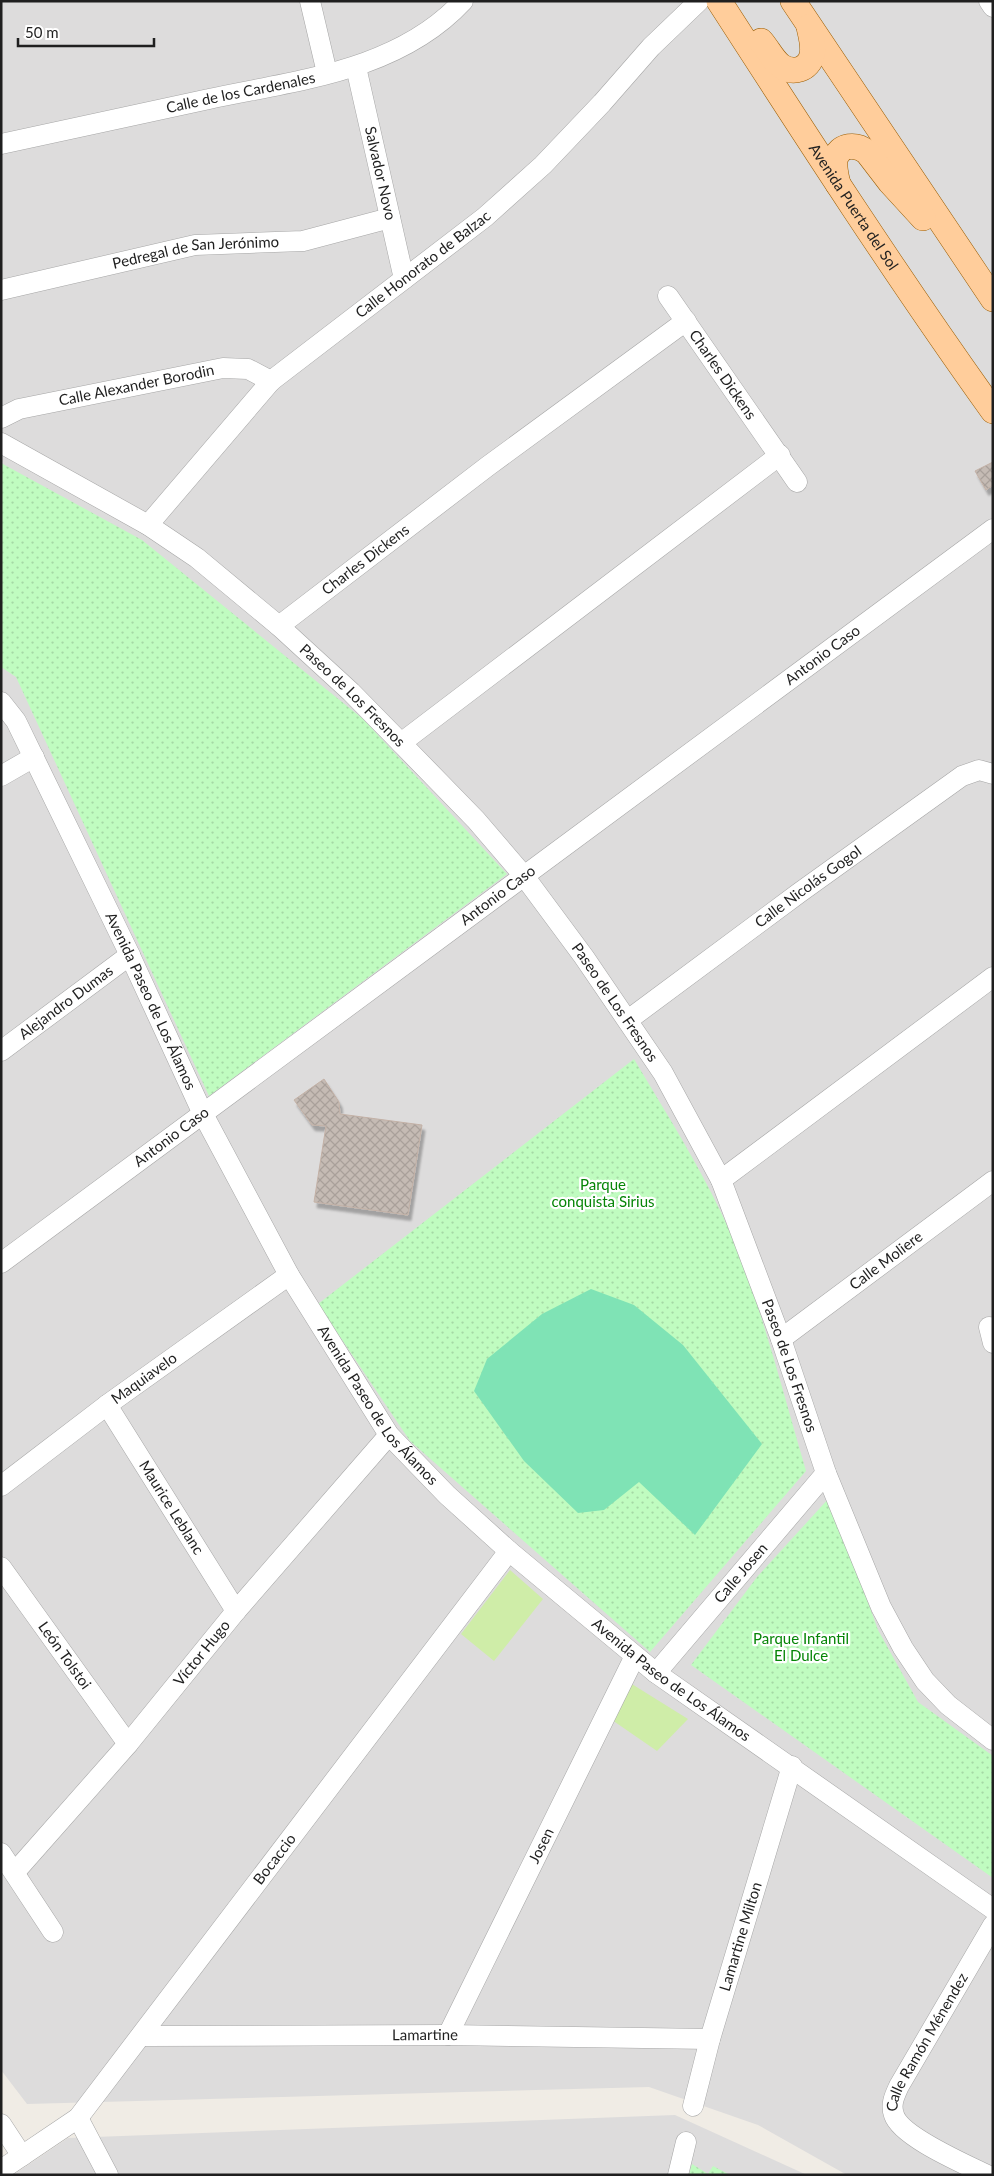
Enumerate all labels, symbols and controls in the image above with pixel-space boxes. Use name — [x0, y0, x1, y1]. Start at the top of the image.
scale bar — [18, 15, 154, 47]
text: 50 m — [25, 23, 59, 41]
street label: Calle de los Cardenales — [164, 68, 317, 116]
street label: Salvador Novo — [362, 124, 400, 222]
street label: Avenida Puerta del Sol — [806, 140, 903, 273]
street label: Calle Honorato de Balzac — [351, 206, 494, 321]
street label: Pedregal de San Jerónimo — [110, 232, 279, 272]
street label: Charles Dickens — [686, 326, 761, 423]
street label: Calle Alexander Borodin — [57, 360, 216, 409]
street label: Charles Dickens — [318, 520, 412, 598]
street label: Antonio Caso — [781, 621, 863, 688]
street label: Paseo de Los Fresnos — [296, 640, 410, 750]
street label: Calle Nicolás Gogol — [751, 841, 864, 931]
street label: Antonio Caso — [456, 861, 538, 928]
street label: Avenida Paseo de Los Álamos — [102, 909, 201, 1092]
street label: Paseo de Los Fresnos — [569, 939, 663, 1065]
street label: Alejandro Dumas — [15, 961, 116, 1043]
street label: Antonio Caso — [130, 1102, 212, 1170]
park label: Parque conquista Sirius — [551, 1175, 655, 1210]
street label: Calle Moliere — [845, 1227, 926, 1293]
street label: Paseo de Los Fresnos — [759, 1296, 822, 1434]
street label: Avenida Paseo de Los Álamos — [315, 1321, 442, 1488]
street label: Maquiavelo — [107, 1348, 180, 1407]
street label: Maurice Leblanc — [136, 1457, 208, 1557]
street label: Calle Josen — [709, 1539, 771, 1606]
street label: Avenida Paseo de Los Álamos — [589, 1614, 755, 1745]
street label: Víctor Hugo — [169, 1616, 233, 1689]
street label: León Tolstoi — [35, 1618, 96, 1692]
park label: Parque Infantil El Dulce — [753, 1629, 849, 1664]
street label: Josen — [524, 1825, 557, 1866]
street label: Bocaccio — [249, 1830, 299, 1888]
street label: Lamartine Milton — [715, 1880, 765, 1993]
street label: Calle Ramón Ménendez — [882, 1969, 971, 2111]
street label: Lamartine — [392, 2025, 458, 2043]

